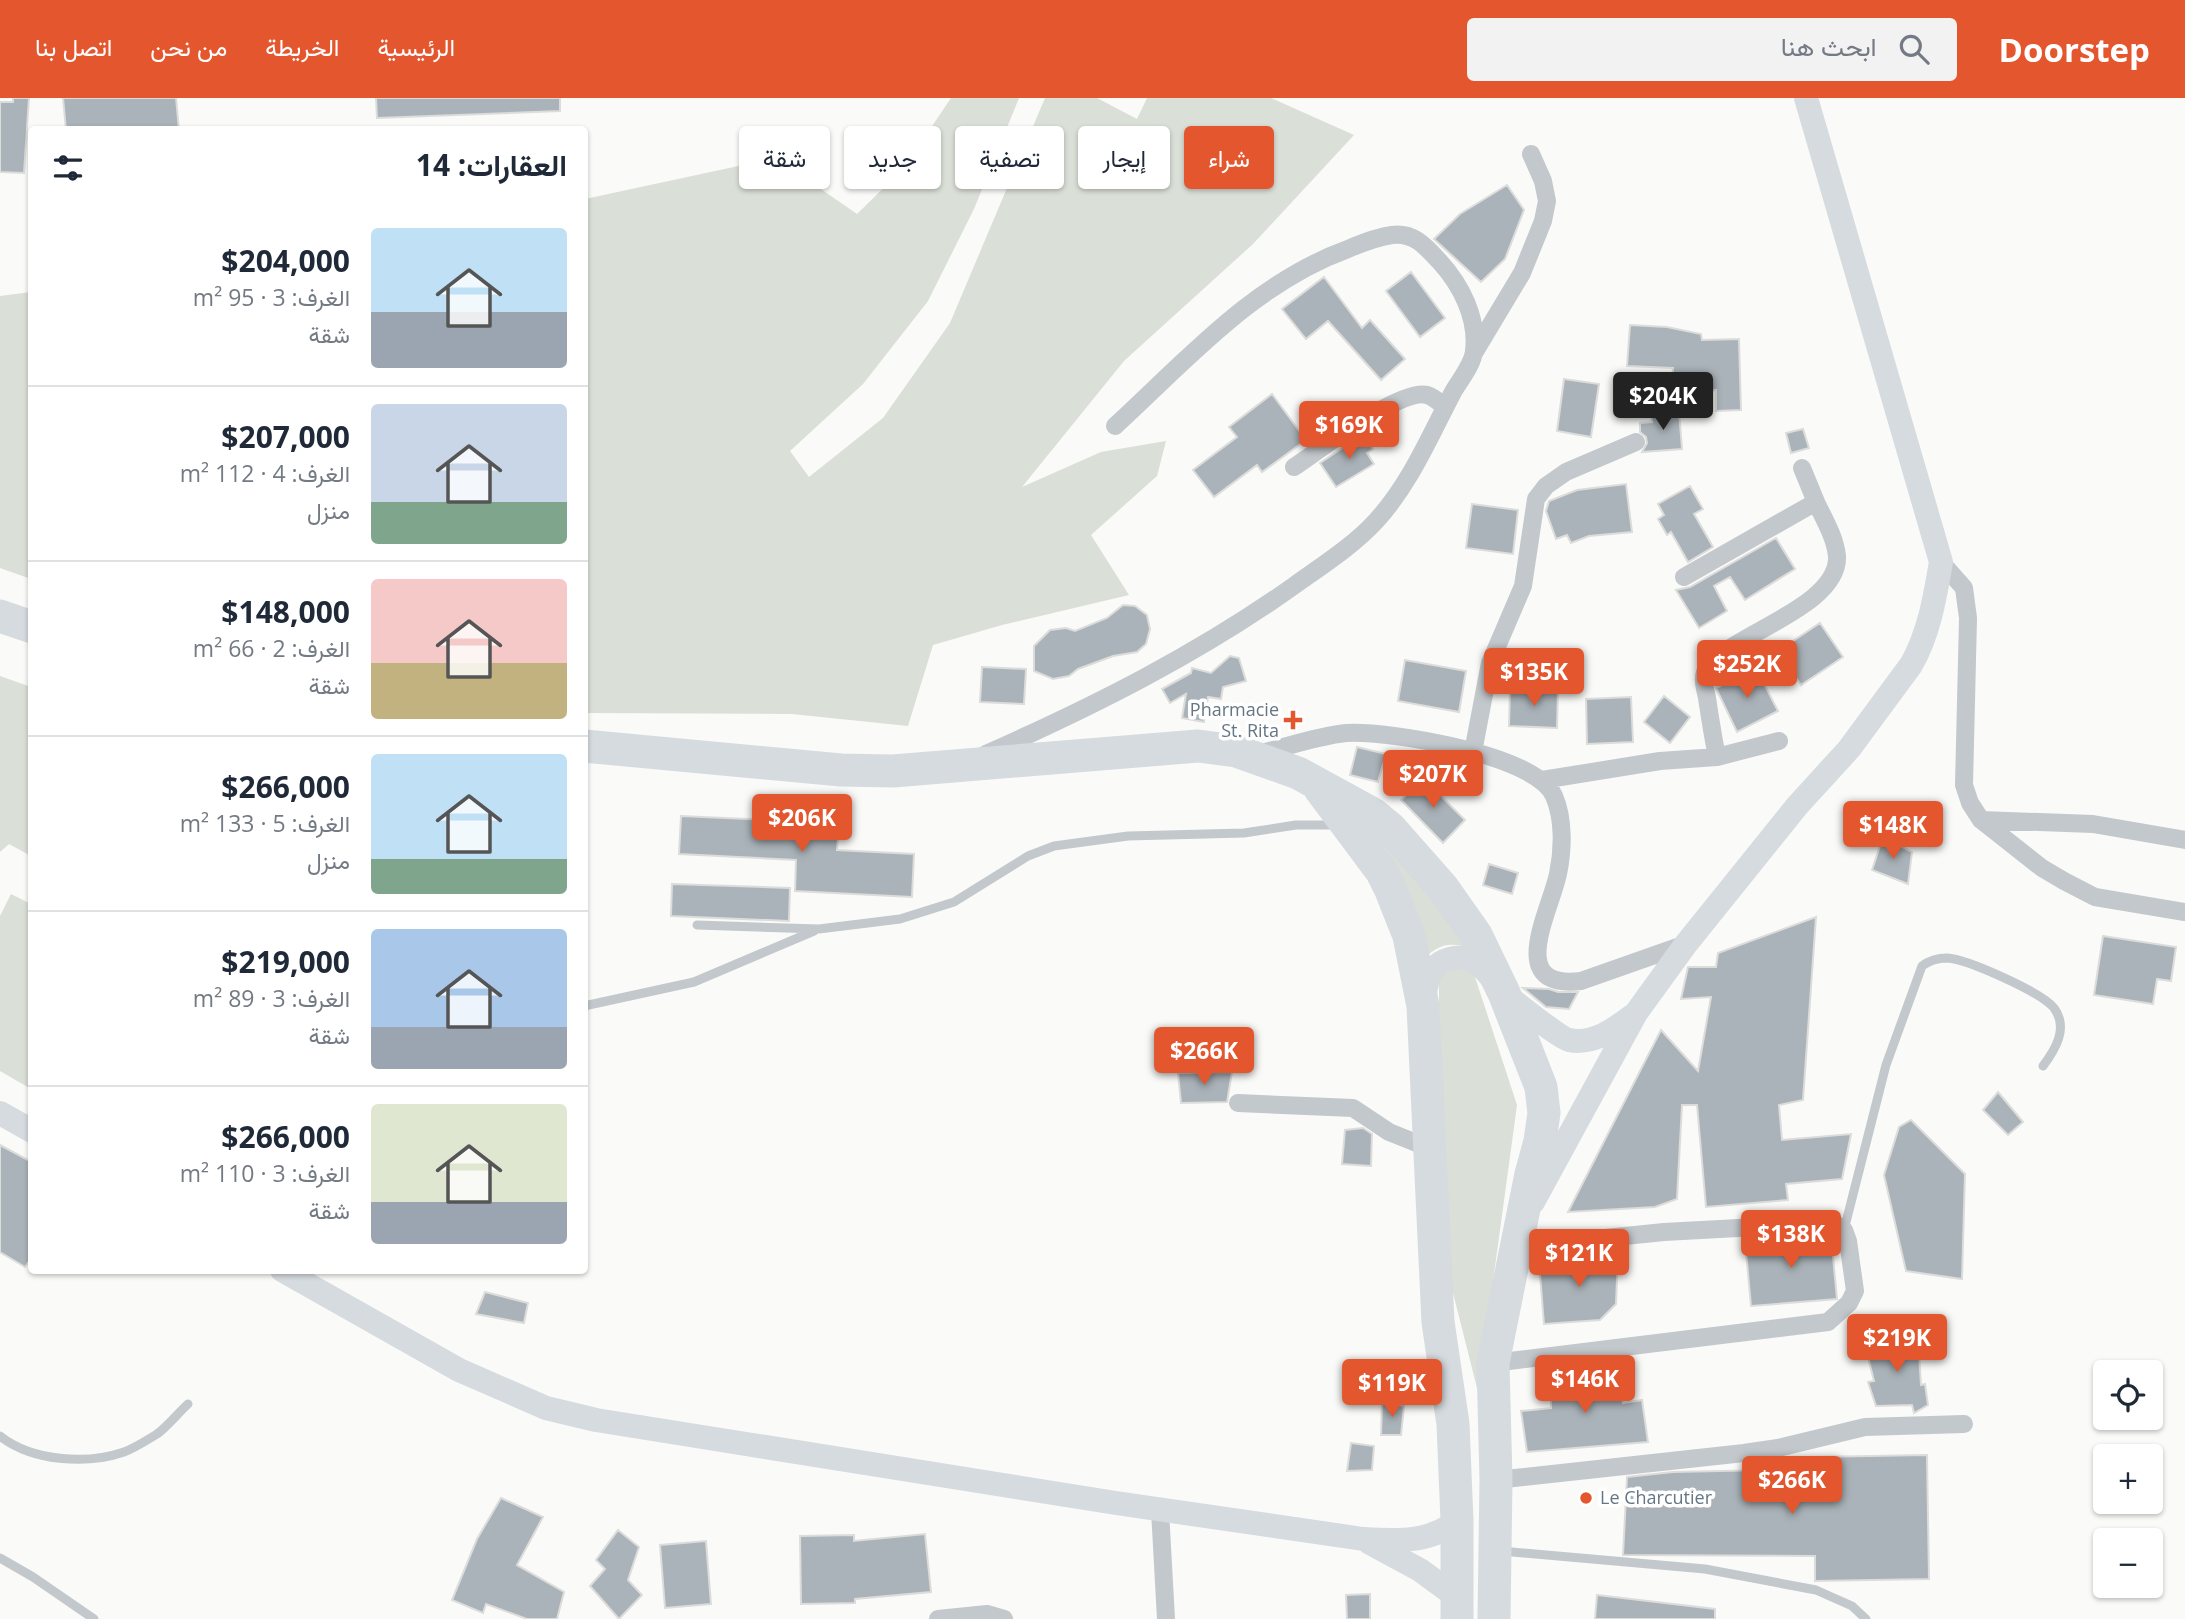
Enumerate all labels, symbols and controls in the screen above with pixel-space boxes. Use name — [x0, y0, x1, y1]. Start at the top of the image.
search box — [1467, 18, 1957, 81]
text: Doorstep — [1999, 27, 2150, 72]
text: ابحث هنا — [1781, 28, 1877, 64]
text: اتصل بنا — [35, 30, 112, 63]
text: من نحن — [150, 30, 227, 63]
text: الخريطة — [265, 30, 339, 63]
text: الرئيسية — [377, 30, 455, 63]
icon: search — [1895, 30, 1933, 68]
chip: شقة — [739, 126, 830, 189]
chip: جديد — [844, 126, 941, 189]
chip: تصفية — [955, 126, 1064, 189]
chip: إيجار — [1078, 126, 1170, 189]
chip: شراء — [1184, 126, 1274, 189]
text: العقارات: 14 — [416, 144, 567, 185]
icon: filters — [49, 149, 87, 187]
text: $204,000 — [221, 240, 350, 281]
icon: home — [427, 256, 511, 340]
text: الغرف: 3 · 95 m² — [193, 281, 350, 313]
text: شقة — [308, 318, 350, 350]
pin: $204K — [1614, 372, 1712, 432]
text: $204K — [1629, 379, 1697, 411]
pin: $169K — [1300, 402, 1398, 461]
text: $169K — [1315, 408, 1383, 440]
text: $207,000 — [221, 416, 350, 457]
icon: home — [427, 432, 511, 516]
text: الغرف: 4 · 112 m² — [180, 457, 350, 489]
text: منزل — [307, 494, 350, 526]
text: $148,000 — [221, 591, 350, 632]
icon: home — [427, 607, 511, 691]
text: الغرف: 2 · 66 m² — [193, 632, 350, 664]
pin: $252K — [1698, 640, 1796, 700]
text: $252K — [1713, 647, 1781, 679]
pin: $135K — [1485, 648, 1583, 708]
text: $135K — [1500, 655, 1568, 687]
text: شقة — [308, 669, 350, 701]
place label: Pharmacie St. Rita — [1190, 697, 1279, 742]
marker: Pharmacie St. Rita — [1285, 712, 1301, 728]
pin: $207K — [1384, 750, 1482, 810]
text: $207K — [1399, 757, 1467, 789]
text: $266,000 — [221, 766, 350, 807]
icon: home — [427, 782, 511, 866]
pin: $206K — [753, 794, 851, 854]
text: $206K — [768, 801, 836, 833]
pin: $148K — [1844, 802, 1942, 861]
text: الغرف: 5 · 133 m² — [180, 807, 350, 839]
text: $148K — [1859, 808, 1927, 840]
text: منزل — [307, 844, 350, 876]
text: $219,000 — [221, 941, 350, 982]
icon: home — [427, 957, 511, 1041]
text: الغرف: 3 · 89 m² — [193, 982, 350, 1014]
text: شقة — [308, 1019, 350, 1051]
pin: $266K — [1155, 1028, 1253, 1087]
text: $266K — [1170, 1034, 1238, 1066]
text: $266,000 — [221, 1116, 350, 1157]
icon: home — [427, 1132, 511, 1216]
text: الغرف: 3 · 110 m² — [180, 1157, 350, 1189]
text: شقة — [308, 1194, 350, 1226]
pin: $138K — [1742, 1210, 1840, 1270]
text: $138K — [1757, 1217, 1825, 1249]
pin: $121K — [1530, 1230, 1628, 1289]
text: $121K — [1545, 1236, 1613, 1268]
pin: $219K — [1848, 1314, 1946, 1374]
text: $219K — [1863, 1321, 1931, 1353]
pin: $146K — [1536, 1356, 1634, 1415]
pin: $119K — [1343, 1360, 1441, 1419]
map controls — [2093, 1360, 2163, 1598]
button: locate — [2093, 1360, 2163, 1430]
text: $146K — [1551, 1362, 1619, 1394]
text: $119K — [1358, 1366, 1426, 1398]
button: + — [2093, 1444, 2163, 1514]
pin: $266K — [1743, 1456, 1841, 1516]
text: $266K — [1758, 1463, 1826, 1495]
place label: Le Charcutier — [1600, 1485, 1713, 1509]
marker: Le Charcutier — [1578, 1490, 1594, 1506]
button: − — [2093, 1528, 2163, 1598]

